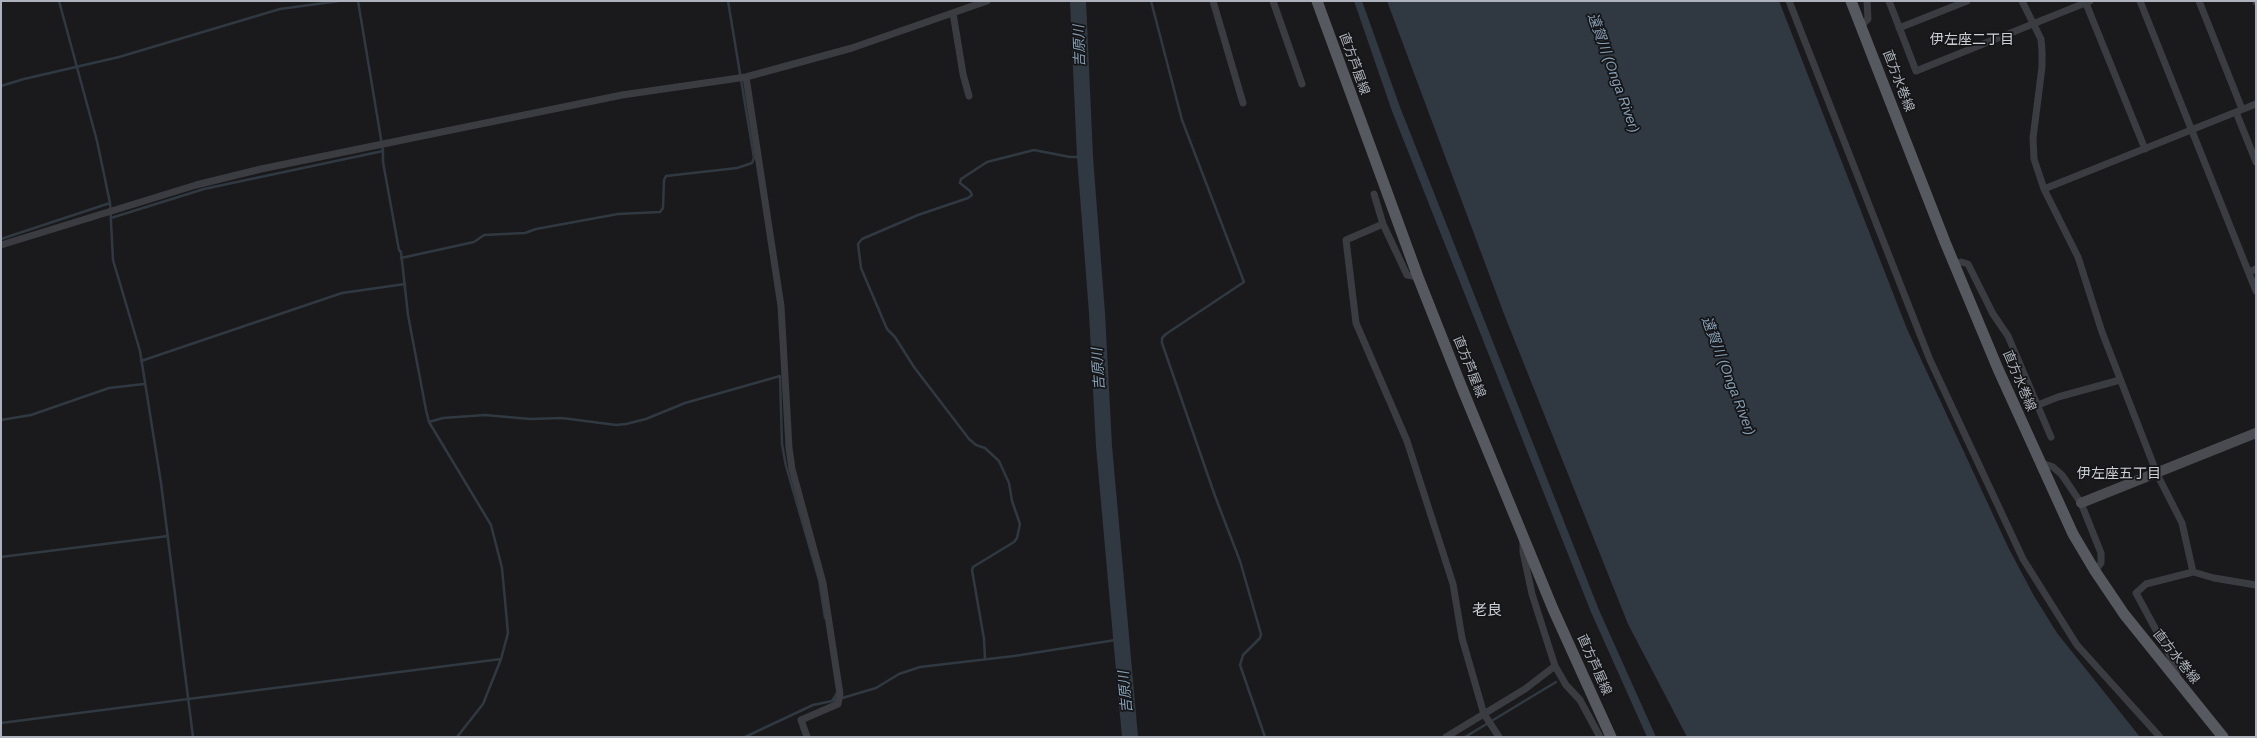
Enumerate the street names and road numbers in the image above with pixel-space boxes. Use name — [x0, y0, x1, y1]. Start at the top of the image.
street label: 直方芦屋線 — [1336, 31, 1372, 97]
street label: 直方水巻線 — [1879, 48, 1917, 114]
street label: 直方芦屋線 — [1450, 334, 1488, 400]
street label: 直方水巻線 — [1999, 348, 2039, 414]
street label: 直方水巻線 — [2149, 627, 2203, 687]
street label: 直方芦屋線 — [1574, 632, 1614, 698]

